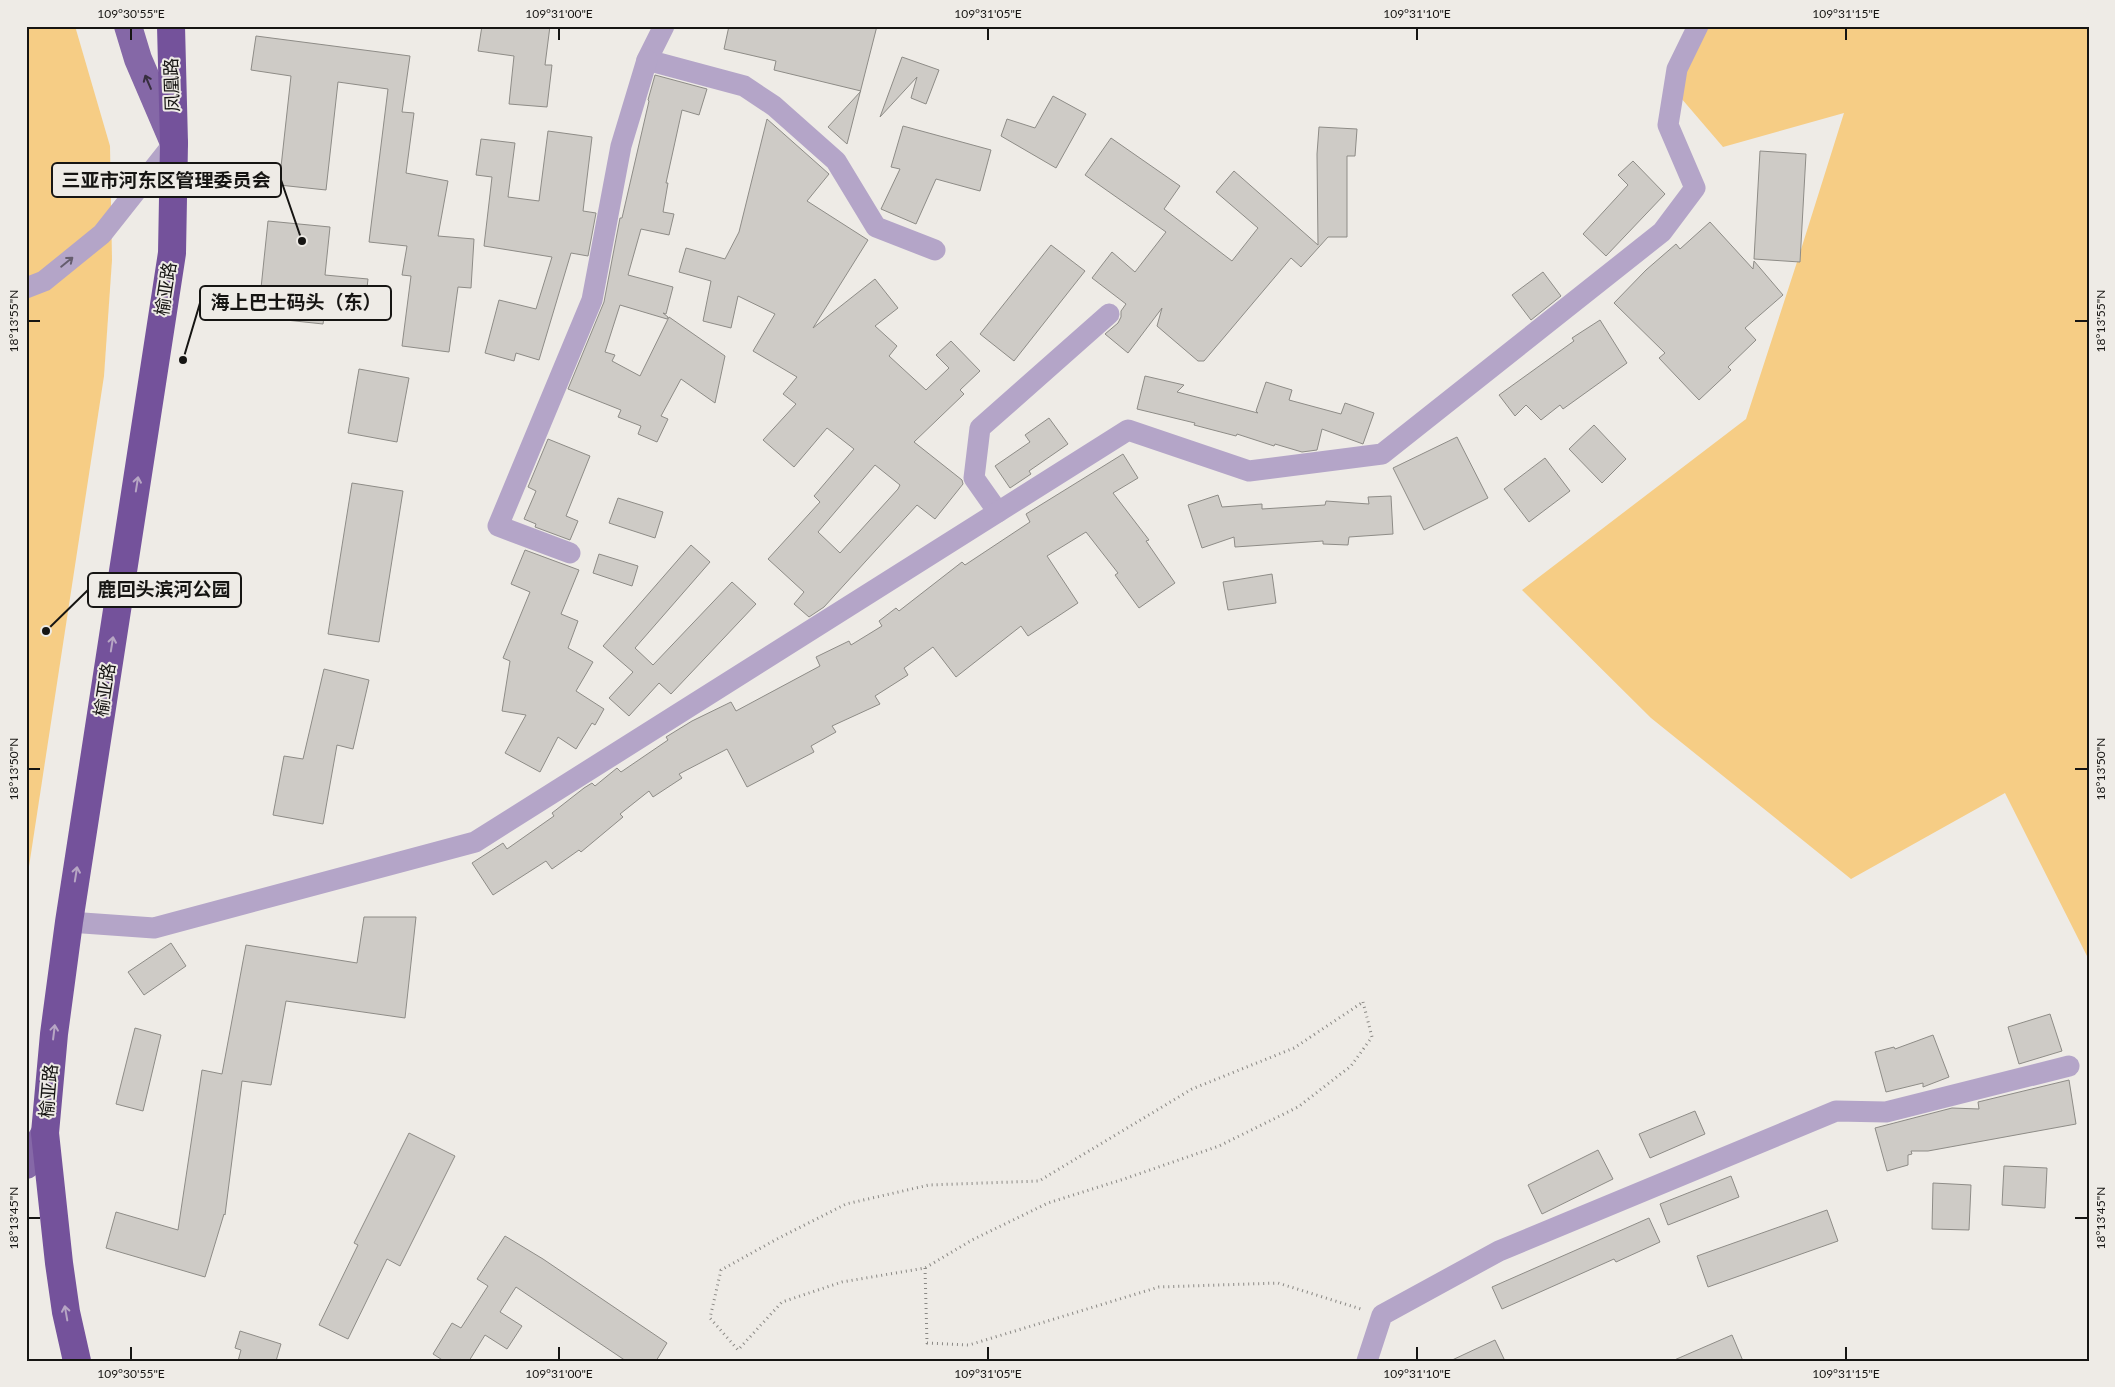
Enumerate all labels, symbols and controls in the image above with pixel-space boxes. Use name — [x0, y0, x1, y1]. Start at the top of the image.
text: 109°30'55"E — [97, 6, 165, 21]
text: 109°31'00"E — [525, 6, 593, 21]
text: 109°31'05"E — [954, 6, 1022, 21]
text: 109°31'10"E — [1383, 6, 1451, 21]
text: 109°31'15"E — [1812, 6, 1880, 21]
street label: 凤凰路 — [159, 58, 183, 112]
one-way arrow — [142, 75, 152, 90]
callout: 三亚市河东区管理委员会 — [52, 163, 281, 197]
text: 三亚市河东区管理委员会 — [61, 168, 271, 191]
one-way arrow — [60, 257, 73, 268]
street label: 榆亚路 — [150, 260, 180, 317]
callout: 海上巴士码头（东） — [200, 286, 391, 320]
text: 18°13'55"N — [6, 290, 21, 352]
text: 海上巴士码头（东） — [210, 290, 382, 313]
text: 18°13'55"N — [2093, 290, 2108, 352]
one-way arrow — [132, 476, 142, 492]
callout: 鹿回头滨河公园 — [88, 573, 241, 607]
text: 鹿回头滨河公园 — [97, 577, 231, 600]
one-way arrow — [107, 637, 117, 653]
street label: 榆亚路 — [89, 661, 119, 718]
text: 18°13'50"N — [6, 738, 21, 800]
text: 18°13'50"N — [2093, 738, 2108, 800]
one-way arrow — [72, 866, 82, 882]
one-way arrow — [49, 1024, 59, 1040]
street label: 榆亚路 — [35, 1063, 61, 1119]
text: 18°13'45"N — [6, 1187, 21, 1249]
text: 18°13'45"N — [2093, 1187, 2108, 1249]
one-way arrow — [61, 1306, 71, 1322]
text: 109°30'55"E — [97, 1366, 165, 1381]
text: 109°31'00"E — [525, 1366, 593, 1381]
text: 109°31'05"E — [954, 1366, 1022, 1381]
text: 109°31'10"E — [1383, 1366, 1451, 1381]
text: 109°31'15"E — [1812, 1366, 1880, 1381]

